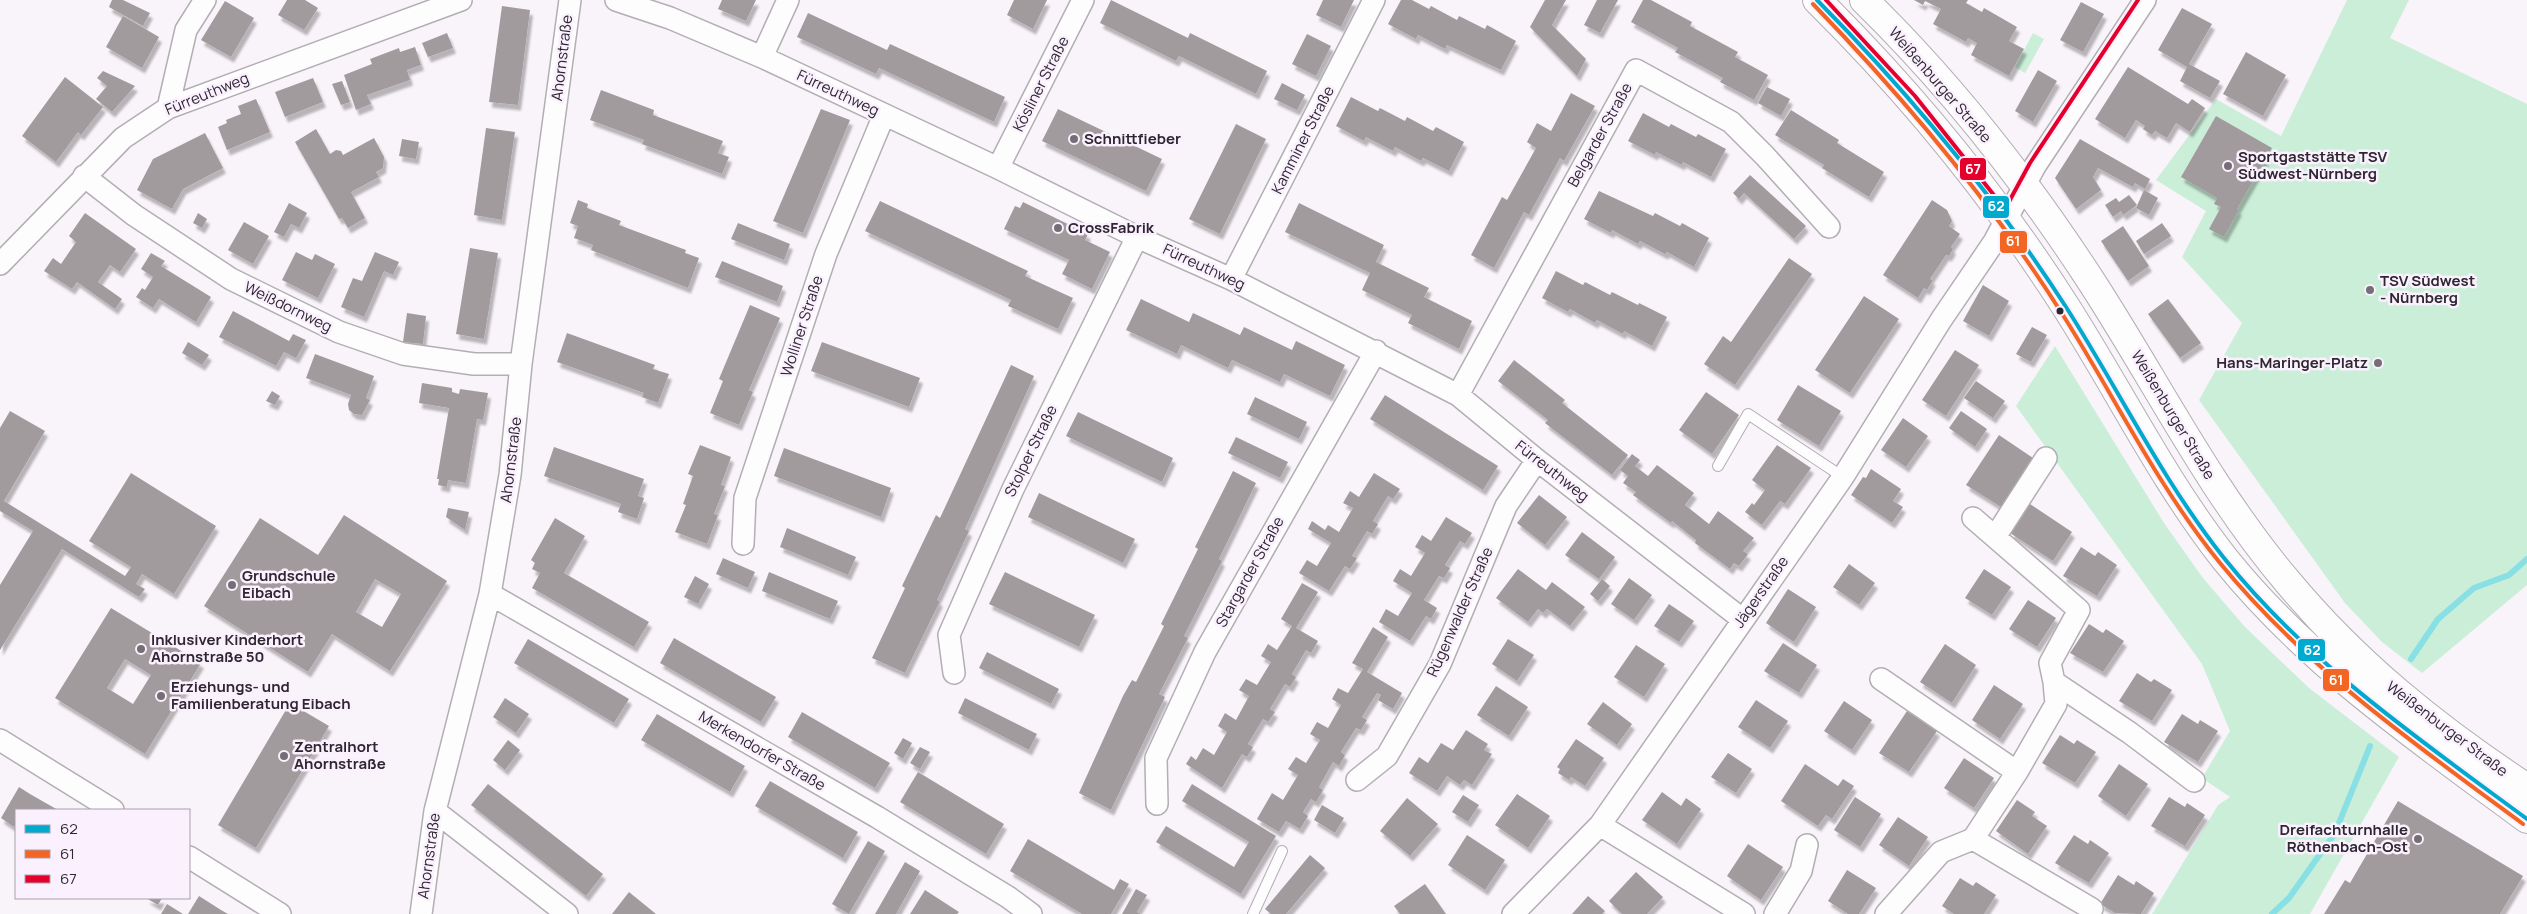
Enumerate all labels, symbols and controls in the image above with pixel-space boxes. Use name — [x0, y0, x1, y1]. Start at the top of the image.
street label: Ahornstraße — [546, 13, 577, 102]
street label: Weißenburger Straße — [1884, 22, 1997, 147]
street label: Kösliner Straße — [1007, 32, 1074, 135]
street label: Fürreuthweg — [794, 64, 883, 121]
street label: Fürreuthweg — [162, 67, 252, 120]
street label: Belgarder Straße — [1562, 79, 1637, 191]
street label: Kamminer Straße — [1266, 82, 1339, 197]
place label: Schnittfieber — [1084, 128, 1181, 149]
marker: Schnittfieber — [1068, 133, 1080, 145]
place label: Sportgaststätte TSV Südwest-Nürnberg — [2238, 146, 2387, 184]
line badge: 67 — [1959, 157, 1987, 181]
text: 67 — [1965, 159, 1981, 178]
marker: Sportgaststätte TSV Südwest-Nürnberg — [2222, 160, 2234, 172]
line badge: 62 — [1982, 195, 2010, 219]
text: 62 — [1987, 196, 2005, 215]
place label: CrossFabrik — [1068, 217, 1155, 238]
marker: CrossFabrik — [1052, 222, 1064, 234]
line badge: 61 — [1999, 230, 2028, 254]
text: 61 — [2006, 231, 2020, 250]
street label: Fürreuthweg — [1160, 238, 1249, 295]
place label: TSV Südwest - Nürnberg — [2380, 270, 2475, 308]
street label: Wolliner Straße — [775, 272, 828, 379]
street label: Weißdornweg — [241, 276, 336, 337]
marker: TSV Südwest - Nürnberg — [2364, 284, 2376, 296]
unlabelled marker — [2055, 306, 2065, 316]
street label: Weißenburger Straße — [2127, 346, 2220, 483]
place label: Hans-Maringer-Platz — [2216, 352, 2368, 373]
marker: Hans-Maringer-Platz — [2372, 357, 2384, 369]
street label: Stolper Straße — [999, 401, 1062, 500]
street label: Ahornstraße — [495, 415, 526, 504]
street label: Fürreuthweg — [1511, 435, 1594, 506]
street label: Stargarder Straße — [1210, 512, 1289, 631]
street label: Rügenwalder Straße — [1421, 543, 1498, 680]
street label: Jägerstraße — [1728, 551, 1793, 632]
place label: Grundschule Eibach — [242, 565, 336, 603]
marker: Grundschule Eibach — [226, 579, 238, 591]
place label: Inklusiver Kinderhort Ahornstraße 50 — [151, 629, 303, 667]
line badge: 62 — [2297, 638, 2326, 662]
text: 62 — [2303, 640, 2321, 659]
marker: Inklusiver Kinderhort Ahornstraße 50 — [135, 643, 147, 655]
line badge: 61 — [2322, 668, 2350, 692]
text: 61 — [2329, 670, 2343, 689]
place label: Erziehungs- und Familienberatung Eibach — [171, 676, 351, 714]
street label: Weißenburger Straße — [2382, 676, 2513, 781]
marker: Erziehungs- und Familienberatung Eibach — [155, 690, 167, 702]
street label: Merkendorfer Straße — [695, 706, 830, 796]
place label: Zentralhort Ahornstraße — [294, 736, 386, 774]
marker: Zentralhort Ahornstraße — [278, 750, 290, 762]
legend — [15, 809, 190, 899]
street label: Ahornstraße — [412, 811, 445, 900]
text: 62 — [60, 818, 78, 839]
place label: Dreifachturnhalle Röthenbach-Ost — [2280, 819, 2408, 857]
marker: Dreifachturnhalle Röthenbach-Ost — [2412, 833, 2424, 845]
text: 61 — [60, 843, 75, 864]
text: 67 — [60, 868, 77, 889]

